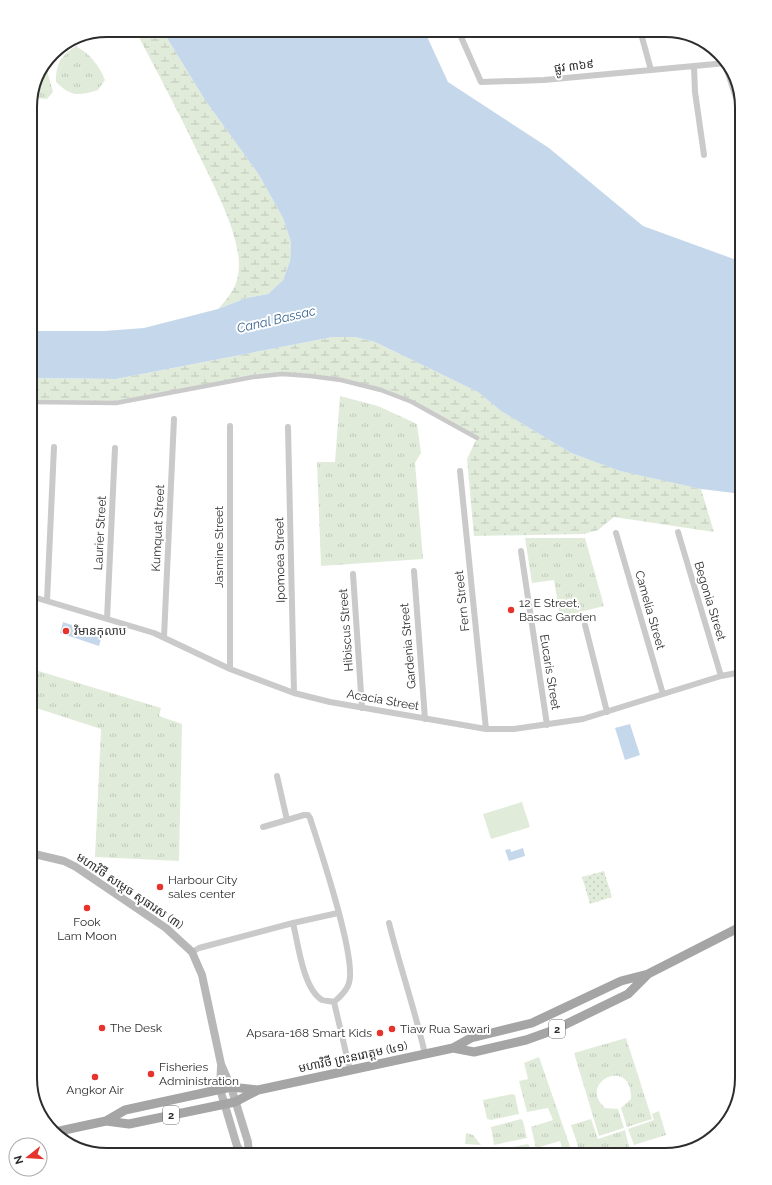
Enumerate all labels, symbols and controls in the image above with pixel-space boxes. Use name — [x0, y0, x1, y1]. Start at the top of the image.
street label: ផ្លូវ ៣៦៩ — [553, 57, 595, 79]
water label: Canal Bassac — [235, 303, 317, 336]
street label: Kumquat Street — [149, 484, 167, 572]
street label: Laurier Street — [91, 495, 109, 571]
street label: Jasmine Street — [212, 506, 226, 588]
street label: Ipomoea Street — [272, 517, 288, 603]
street label: Begonia Street — [691, 560, 729, 642]
street label: Camelia Street — [632, 569, 668, 651]
street label: Fern Street — [452, 570, 472, 632]
street label: Hibiscus Street — [336, 588, 356, 672]
place label: 12 E Street, Basac Garden — [519, 596, 596, 624]
street label: Gardenia Street — [397, 602, 419, 690]
marker: 12 E Street, Basac Garden — [506, 605, 516, 615]
place label: វិមានកុលាប — [74, 624, 126, 638]
marker: វិមានកុលាប — [61, 626, 71, 636]
street label: Eucaris Street — [537, 633, 563, 711]
street label: Acacia Street — [346, 687, 420, 713]
street label: មហាវិថី សម្តេច សុធារស (៣) — [74, 850, 186, 932]
place label: Harbour City sales center — [168, 873, 238, 901]
marker: Harbour City sales center — [155, 882, 165, 892]
marker: Fook Lam Moon — [82, 903, 92, 913]
place label: Fook Lam Moon — [57, 915, 117, 943]
road number: 2 — [549, 1020, 565, 1038]
place label: The Desk — [110, 1021, 163, 1035]
place label: Tiaw Rua Sawari — [400, 1022, 490, 1036]
marker: The Desk — [97, 1023, 107, 1033]
marker: Tiaw Rua Sawari — [387, 1024, 397, 1034]
place label: Apsara-168 Smart Kids — [246, 1026, 372, 1040]
marker: Apsara-168 Smart Kids — [375, 1028, 385, 1038]
street label: មហាវិថី ព្រះនរោត្តម (៤១) — [297, 1038, 409, 1076]
place label: Fisheries Administration — [159, 1060, 239, 1088]
marker: Fisheries Administration — [146, 1069, 156, 1079]
marker: Angkor Air — [90, 1072, 100, 1082]
place label: Angkor Air — [66, 1083, 124, 1097]
road number: 2 — [163, 1106, 179, 1124]
north arrow — [8, 1137, 48, 1177]
text: N — [11, 1154, 26, 1166]

